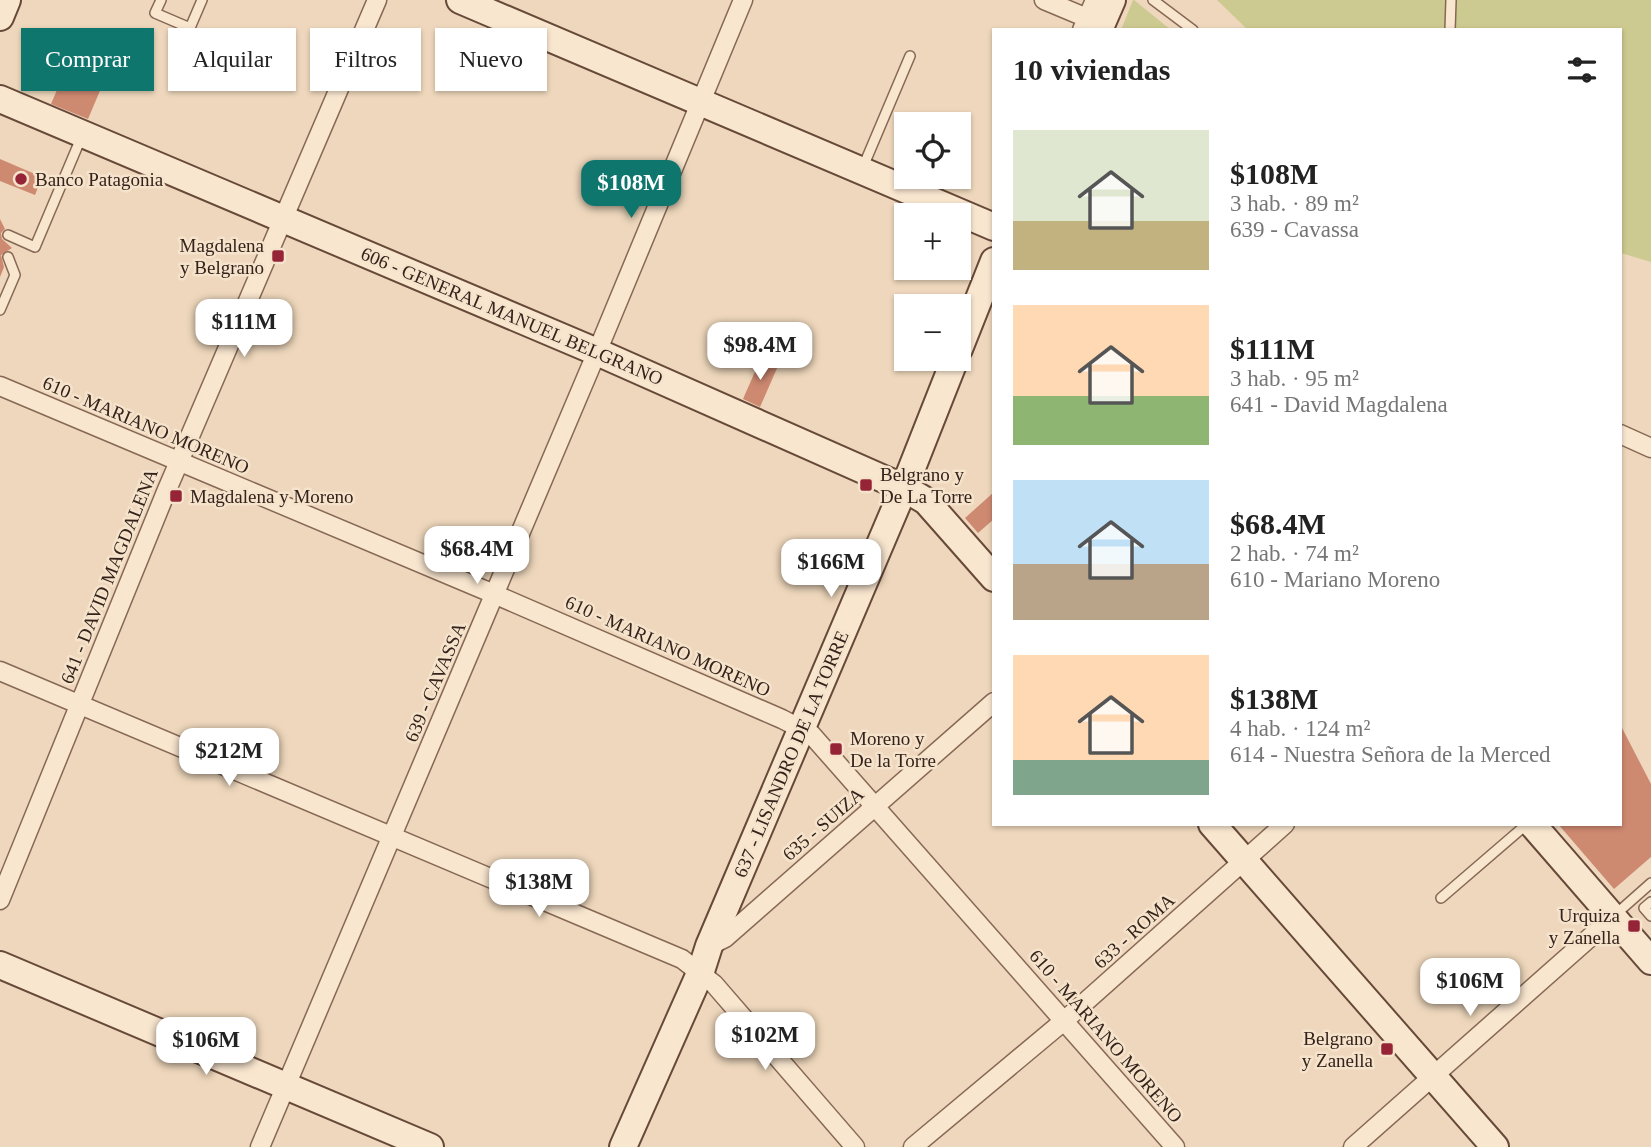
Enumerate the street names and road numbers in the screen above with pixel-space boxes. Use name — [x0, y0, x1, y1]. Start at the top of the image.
street label: 606 - GENERAL MANUEL BELGRANO — [358, 243, 666, 389]
street label: 610 - MARIANO MORENO — [40, 372, 252, 478]
street label: 641 - DAVID MAGDALENA — [56, 465, 162, 687]
street label: 610 - MARIANO MORENO — [562, 591, 774, 701]
street label: 639 - CAVASSA — [400, 619, 470, 745]
street label: 637 - LISANDRO DE LA TORRE — [729, 628, 853, 880]
street label: 635 - SUIZA — [778, 783, 868, 865]
street label: 633 - ROMA — [1089, 889, 1179, 973]
street label: 610 - MARIANO MORENO — [1025, 945, 1187, 1127]

